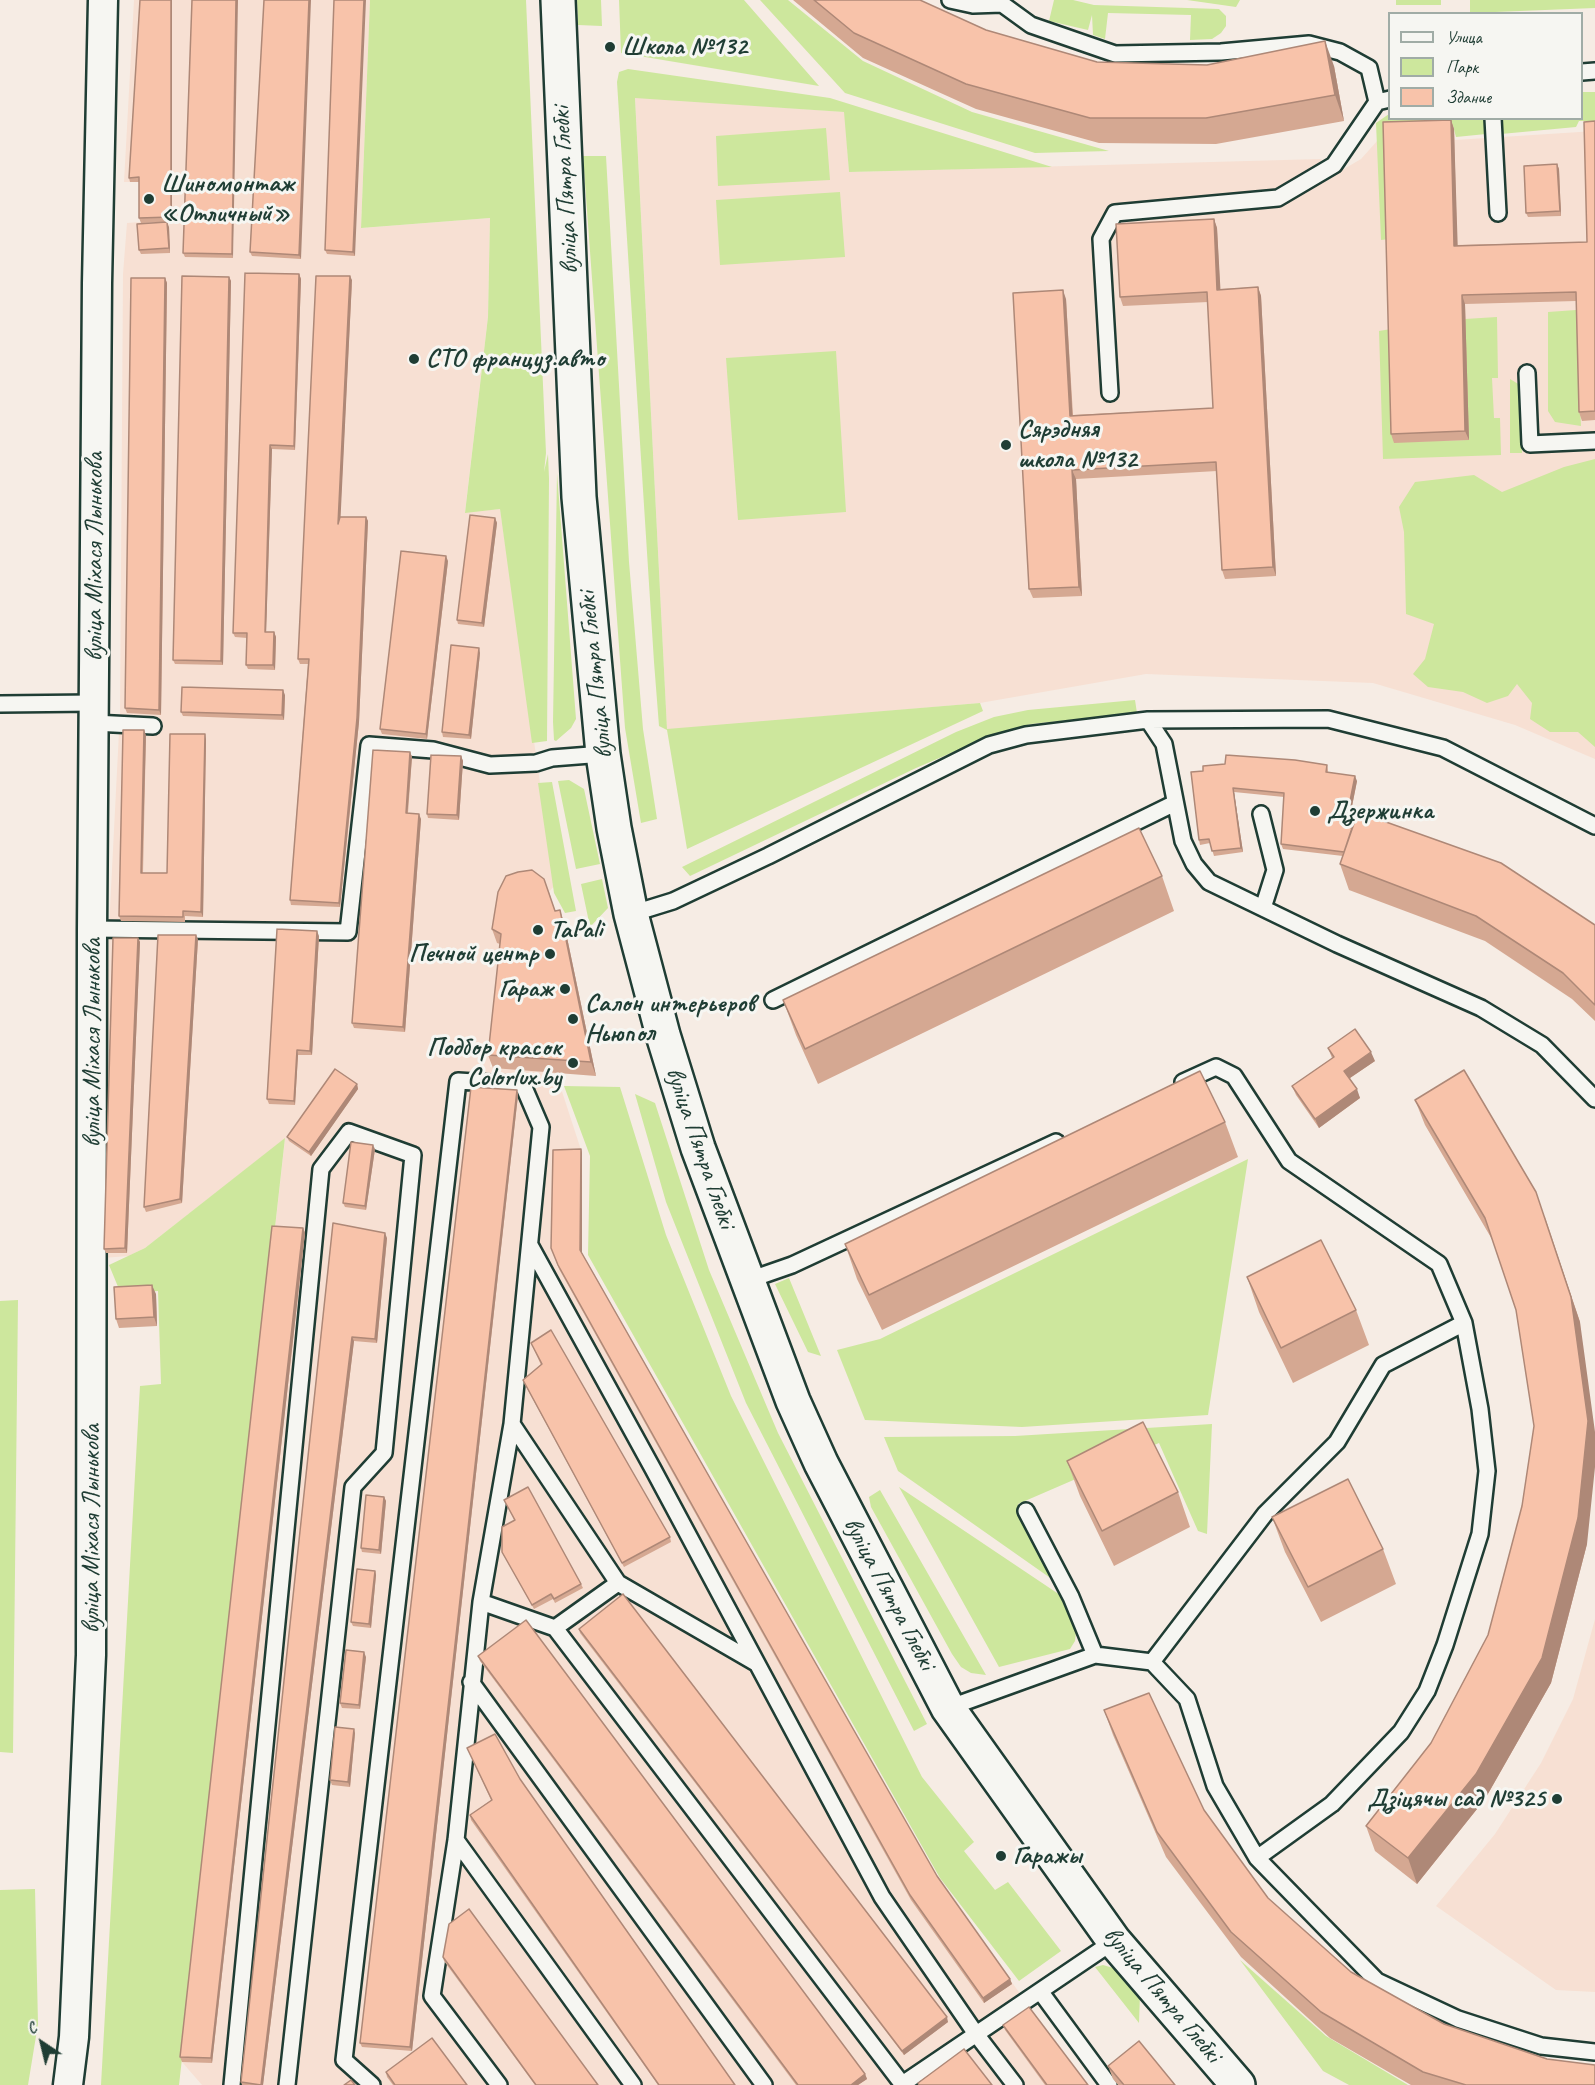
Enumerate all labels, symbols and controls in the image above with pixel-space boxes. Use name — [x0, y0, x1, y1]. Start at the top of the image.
legend — [1388, 12, 1583, 120]
text: Улица — [1446, 26, 1482, 48]
place label: Школа №132 — [622, 31, 747, 63]
marker: Школа №132 — [603, 40, 617, 54]
text: Парк — [1446, 56, 1478, 78]
text: Здание — [1446, 86, 1491, 108]
street label: вуліца Пятра Глебкі — [546, 105, 586, 275]
place label: Шиномонтаж «Отличный» — [161, 168, 294, 230]
marker: Шиномонтаж «Отличный» — [142, 192, 156, 206]
place label: СТО француз.авто — [426, 343, 604, 375]
marker: СТО француз.авто — [407, 352, 421, 366]
place label: Сярэдняя школа №132 — [1018, 414, 1137, 476]
marker: Сярэдняя школа №132 — [999, 438, 1013, 452]
street label: вуліца Міхася Лынькова — [79, 452, 111, 662]
street label: вуліца Пятра Глебкі — [572, 590, 620, 760]
place label: Дзержинка — [1327, 795, 1433, 827]
marker: Дзержинка — [1308, 804, 1322, 818]
place label: TaPali — [550, 914, 602, 946]
marker: TaPali — [531, 923, 545, 937]
street label: вуліца Міхася Лынькова — [77, 938, 109, 1148]
place label: Печной центр — [409, 938, 538, 970]
marker: Печной центр — [543, 947, 557, 961]
place label: Гараж — [499, 973, 553, 1005]
marker: Гараж — [558, 982, 572, 996]
place label: Салон интерьеров Ньюпол — [585, 988, 755, 1050]
marker: Салон интерьеров Ньюпол — [566, 1012, 580, 1026]
place label: Подбор красок Colorlux.by — [427, 1032, 561, 1094]
marker: Подбор красок Colorlux.by — [566, 1056, 580, 1070]
street label: вуліца Пятра Глебкі — [658, 1063, 742, 1233]
street label: вуліца Міхася Лынькова — [76, 1424, 108, 1634]
street label: вуліца Пятра Глебкі — [836, 1512, 942, 1676]
place label: Дзіцячы сад №325 — [1367, 1783, 1545, 1815]
marker: Дзіцячы сад №325 — [1550, 1792, 1564, 1806]
place label: Гаражы — [1013, 1840, 1082, 1872]
marker: Гаражы — [994, 1849, 1008, 1863]
street label: вуліца Пятра Глебкі — [1096, 1920, 1228, 2070]
north arrow — [12, 2013, 72, 2073]
text: С — [23, 2018, 41, 2039]

